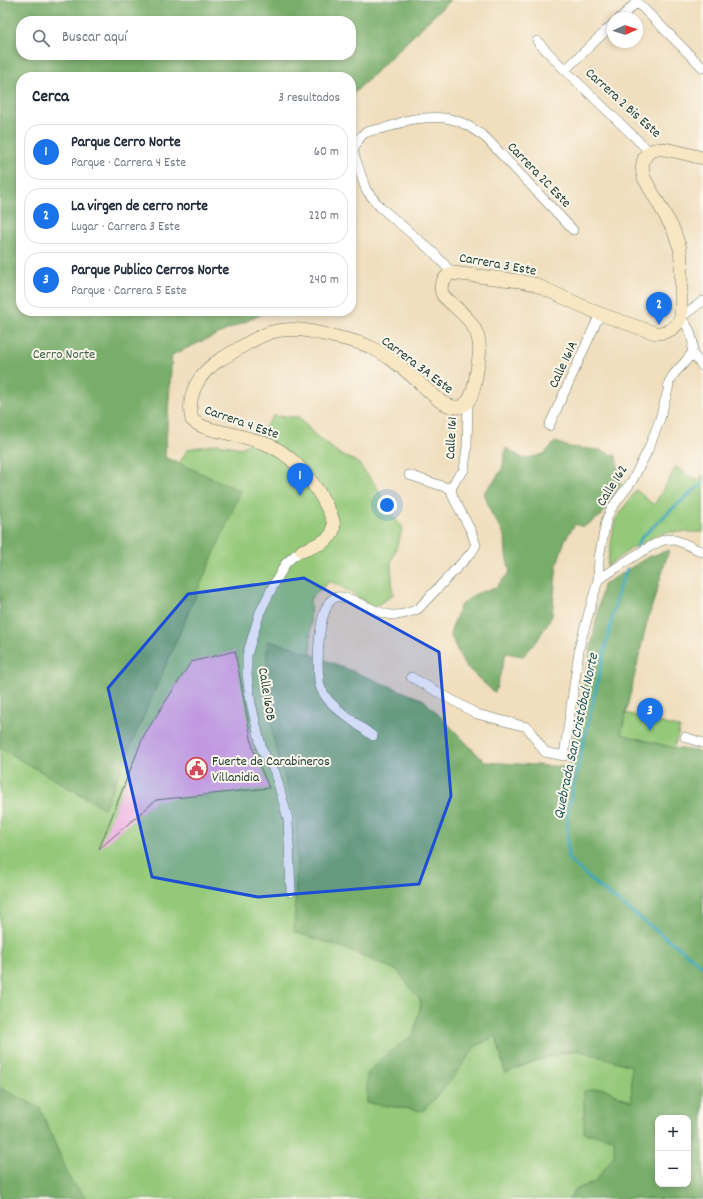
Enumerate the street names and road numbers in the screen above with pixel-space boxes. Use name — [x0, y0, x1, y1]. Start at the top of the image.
street label: Carrera 2 Bis Este — [580, 64, 665, 143]
street label: Carrera 2C Este — [502, 138, 575, 213]
street label: Carrera 3 Este — [458, 248, 538, 282]
street label: Carrera 3A Este — [377, 332, 457, 399]
street label: Calle 161A — [544, 338, 584, 392]
street label: Carrera 4 Este — [201, 401, 281, 445]
street label: Calle 161 — [441, 416, 463, 460]
street label: Calle 162 — [592, 461, 633, 511]
street label: Calle 160B — [252, 666, 280, 723]

